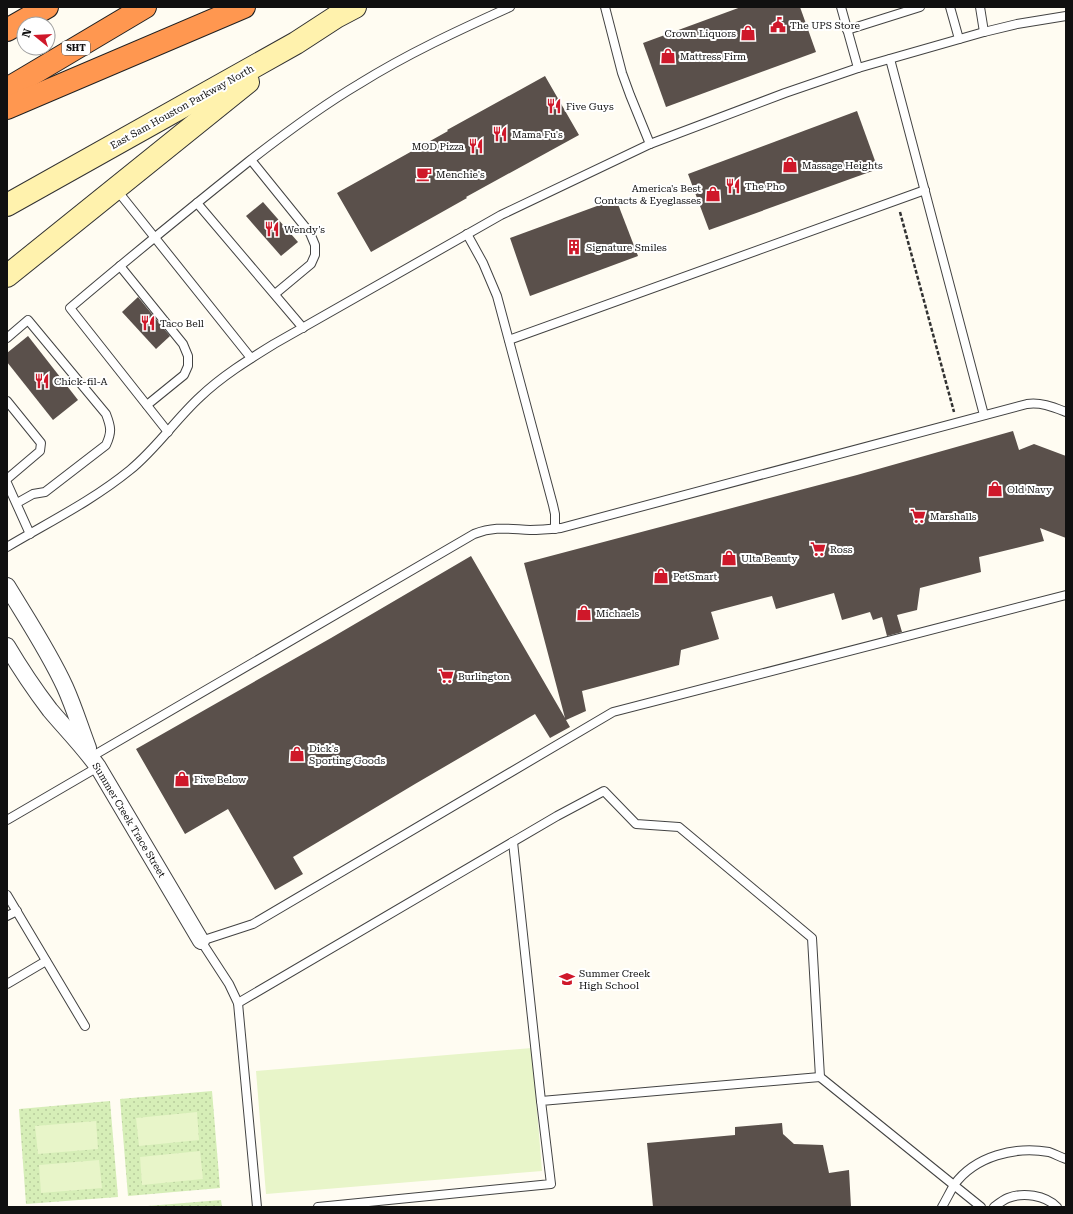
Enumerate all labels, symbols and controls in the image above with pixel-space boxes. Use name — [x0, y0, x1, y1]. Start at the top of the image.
north arrow — [16, 16, 56, 56]
public building icon: The UPS Store — [769, 16, 787, 34]
place label: The UPS Store — [790, 20, 860, 31]
shop icon: Crown Liquors — [739, 24, 757, 42]
text: N — [19, 27, 35, 39]
place label: Crown Liquors — [665, 28, 736, 39]
road number: SHT — [62, 41, 90, 55]
shop icon: Mattress Firm — [659, 47, 677, 65]
place label: Mattress Firm — [680, 51, 746, 62]
street label: East Sam Houston Parkway North — [108, 63, 256, 151]
restaurant icon: Five Guys — [545, 97, 563, 115]
place label: Five Guys — [566, 101, 614, 112]
restaurant icon: Mama Fu's — [491, 125, 509, 143]
place label: Mama Fu's — [512, 129, 563, 140]
restaurant icon: MOD Pizza — [467, 137, 485, 155]
place label: MOD Pizza — [412, 141, 465, 152]
shop icon: Massage Heights — [781, 156, 799, 174]
place label: Massage Heights — [802, 160, 883, 171]
cafe icon: Menchie's — [415, 165, 433, 183]
place label: Menchie's — [436, 169, 485, 180]
restaurant icon: The Pho — [724, 177, 742, 195]
place label: The Pho — [745, 181, 785, 192]
place label: America's Best Contacts & Eyeglasses — [594, 183, 701, 206]
shop icon: America's Best Contacts & Eyeglasses — [704, 185, 722, 203]
restaurant icon: Wendy's — [263, 220, 281, 238]
place label: Wendy's — [284, 224, 325, 235]
building icon: Signature Smiles — [565, 238, 583, 256]
place label: Signature Smiles — [586, 242, 667, 253]
restaurant icon: Taco Bell — [139, 314, 157, 332]
place label: Taco Bell — [160, 318, 204, 329]
restaurant icon: Chick-fil-A — [33, 372, 51, 390]
place label: Chick-fil-A — [54, 376, 108, 387]
shop icon: Old Navy — [986, 480, 1004, 498]
place label: Old Navy — [1007, 484, 1052, 495]
supermarket icon: Marshalls — [909, 507, 927, 525]
place label: Marshalls — [930, 511, 977, 522]
supermarket icon: Ross — [809, 540, 827, 558]
place label: Ross — [830, 544, 853, 555]
shop icon: Ulta Beauty — [720, 549, 738, 567]
place label: Ulta Beauty — [741, 553, 797, 564]
shop icon: PetSmart — [652, 567, 670, 585]
place label: PetSmart — [673, 571, 717, 582]
shop icon: Michaels — [575, 604, 593, 622]
place label: Michaels — [596, 608, 640, 619]
supermarket icon: Burlington — [437, 667, 455, 685]
place label: Burlington — [458, 671, 510, 682]
place label: Dick's Sporting Goods — [309, 743, 385, 766]
shop icon: Dick's Sporting Goods — [288, 745, 306, 763]
street label: Summer Creek Trace Street — [90, 761, 168, 880]
shop icon: Five Below — [173, 770, 191, 788]
place label: Five Below — [194, 774, 247, 785]
place label: Summer Creek High School — [579, 968, 651, 991]
school or university icon: Summer Creek High School — [558, 970, 576, 988]

